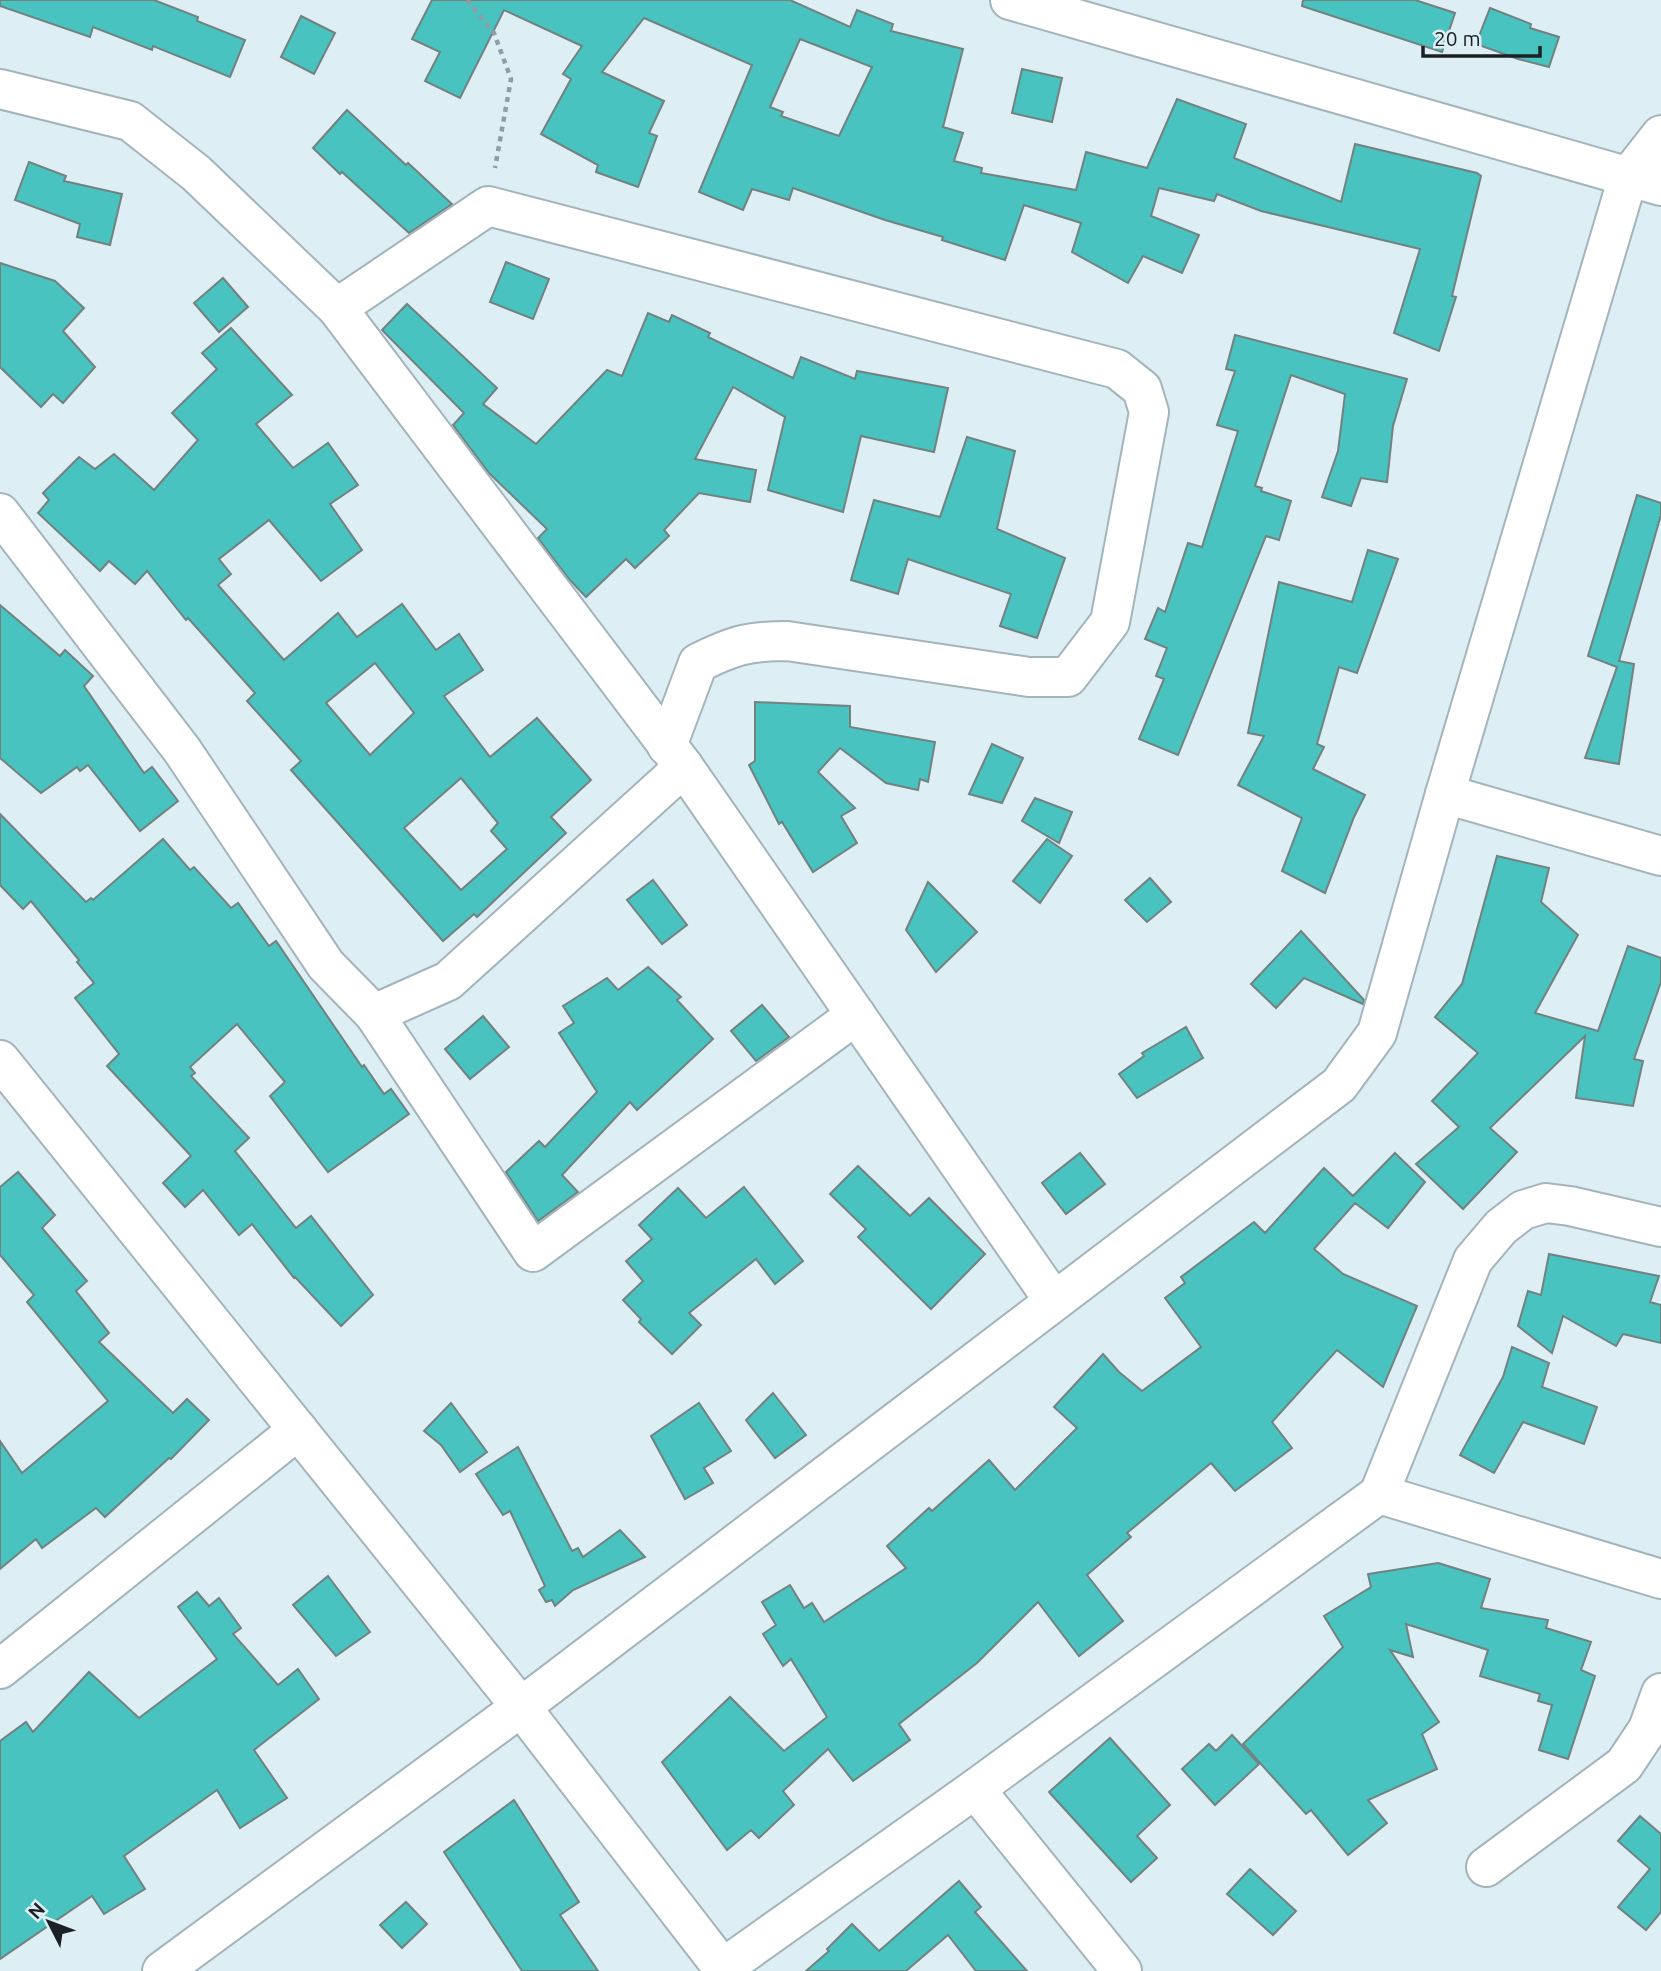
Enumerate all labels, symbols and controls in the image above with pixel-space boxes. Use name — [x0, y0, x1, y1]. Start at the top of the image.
scale bar — [1423, 14, 1540, 58]
text: 20 m — [1434, 26, 1481, 50]
north arrow — [14, 1887, 84, 1957]
text: N — [23, 1898, 49, 1923]

